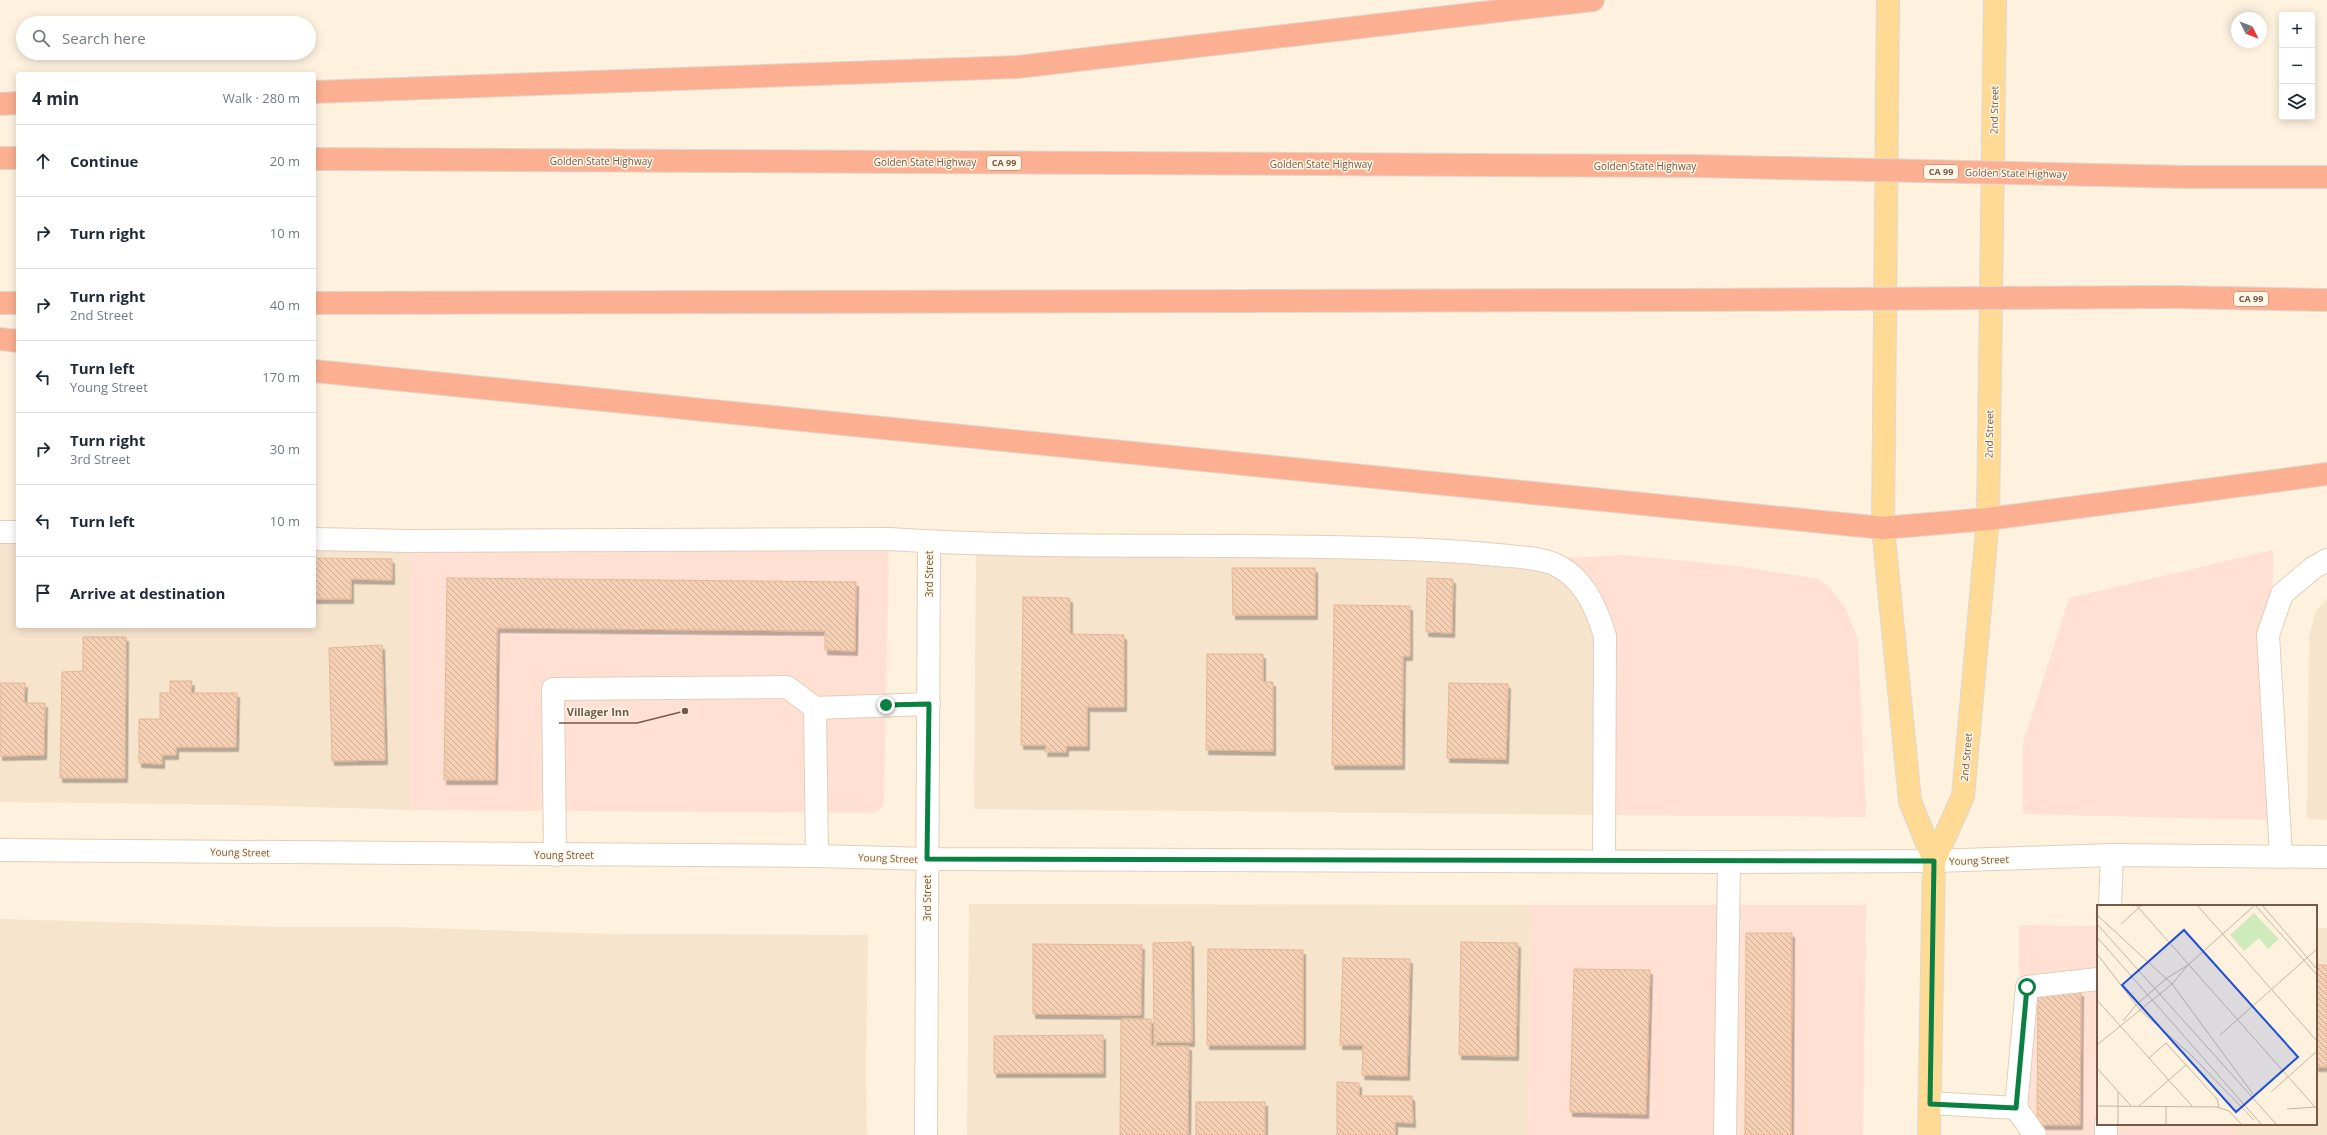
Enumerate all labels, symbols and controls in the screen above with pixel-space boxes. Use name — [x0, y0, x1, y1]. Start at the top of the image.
north arrow — [2231, 12, 2267, 48]
map controls — [2279, 12, 2315, 120]
button: + — [2279, 12, 2315, 48]
search box — [16, 16, 316, 60]
icon: search — [30, 27, 52, 49]
text: Search here — [62, 28, 146, 48]
button: − — [2279, 48, 2315, 84]
button: layers — [2279, 84, 2315, 120]
street label: 2nd Street — [1987, 85, 2001, 134]
text: 4 min — [32, 87, 79, 110]
text: Walk · 280 m — [223, 89, 300, 107]
icon: ahead — [32, 150, 54, 172]
text: Continue — [70, 151, 138, 171]
text: 20 m — [270, 152, 300, 170]
street label: Golden State Highway — [550, 154, 653, 168]
street label: Golden State Highway — [874, 155, 977, 169]
road number: CA 99 — [987, 156, 1021, 170]
street label: Golden State Highway — [1270, 157, 1373, 171]
street label: Golden State Highway — [1594, 159, 1697, 173]
road number: CA 99 — [1924, 165, 1958, 179]
street label: Golden State Highway — [1965, 165, 2068, 181]
icon: right — [32, 222, 54, 244]
text: Turn right — [70, 223, 145, 243]
text: 10 m — [270, 224, 300, 242]
text: Turn right — [70, 286, 145, 306]
road number: CA 99 — [2234, 292, 2268, 306]
icon: right — [32, 294, 54, 316]
text: 40 m — [270, 296, 300, 314]
text: 2nd Street — [70, 306, 133, 324]
text: Turn left — [70, 358, 135, 378]
icon: left — [32, 366, 54, 388]
text: 170 m — [262, 368, 300, 386]
text: Young Street — [70, 378, 148, 396]
street label: 2nd Street — [1982, 409, 1996, 458]
text: Turn right — [70, 430, 145, 450]
icon: right — [32, 438, 54, 460]
text: 30 m — [270, 440, 300, 458]
text: 3rd Street — [70, 450, 130, 468]
icon: left — [32, 510, 54, 532]
text: Turn left — [70, 511, 135, 531]
text: 10 m — [270, 512, 300, 530]
street label: 3rd Street — [922, 550, 936, 597]
icon: arrive — [32, 582, 54, 604]
text: Arrive at destination — [70, 583, 225, 603]
route end — [877, 696, 895, 714]
callout: Villager Inn — [559, 700, 637, 723]
text: Villager Inn — [567, 704, 629, 719]
street label: 2nd Street — [1957, 732, 1975, 782]
street label: Young Street — [210, 844, 270, 860]
street label: Young Street — [534, 848, 594, 862]
street label: Young Street — [858, 850, 919, 866]
street label: Young Street — [1949, 852, 2010, 868]
street label: 3rd Street — [920, 874, 934, 921]
inset map — [2097, 905, 2317, 1125]
route start — [2018, 978, 2036, 996]

